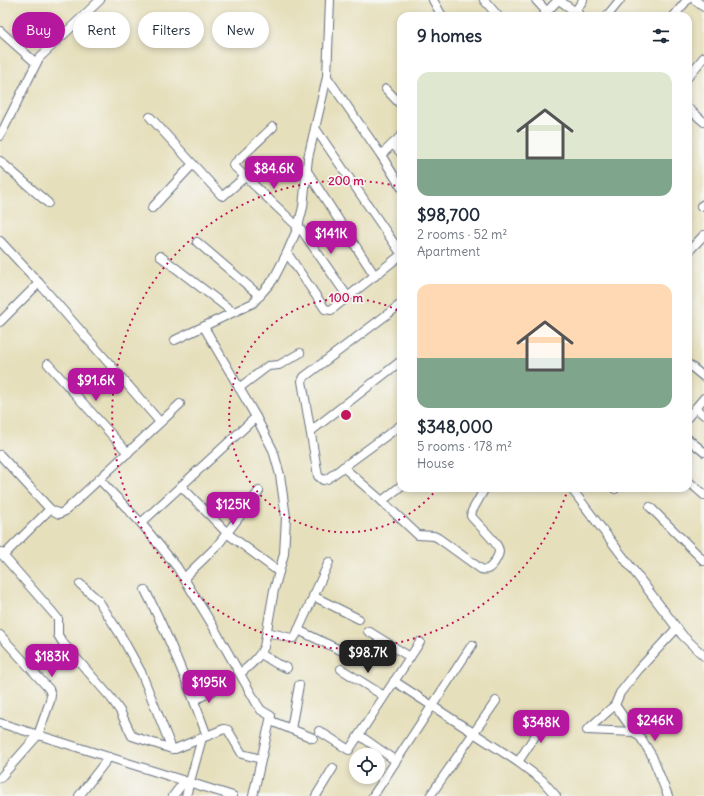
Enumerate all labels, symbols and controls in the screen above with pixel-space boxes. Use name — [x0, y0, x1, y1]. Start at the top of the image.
chip: Buy — [12, 12, 65, 48]
chip: Rent — [73, 12, 130, 48]
chip: Filters — [138, 12, 204, 48]
chip: New — [212, 12, 269, 48]
text: 9 homes — [417, 25, 482, 47]
icon: filters — [650, 25, 672, 47]
icon: home — [509, 98, 581, 170]
pin: $84.6K — [241, 156, 307, 190]
text: $84.6K — [254, 160, 294, 177]
text: 200 m — [328, 173, 364, 188]
text: $98,700 — [417, 204, 480, 226]
pin: $141K — [303, 221, 359, 255]
text: $141K — [315, 225, 347, 242]
text: 2 rooms · 52 m² — [417, 226, 507, 243]
text: Apartment — [417, 243, 480, 260]
text: 100 m — [329, 290, 363, 305]
icon: home — [509, 310, 581, 382]
pin: $91.6K — [63, 368, 129, 402]
text: $91.6K — [77, 372, 115, 389]
centre of rings — [339, 408, 353, 422]
text: $348,000 — [417, 416, 493, 438]
text: 5 rooms · 178 m² — [417, 438, 512, 455]
text: House — [417, 455, 454, 472]
pin: $125K — [205, 492, 261, 526]
text: $125K — [216, 496, 250, 513]
pin: $98.7K — [335, 640, 401, 674]
pin: $183K — [24, 644, 80, 678]
text: $98.7K — [348, 644, 388, 661]
text: $183K — [34, 648, 70, 665]
pin: $195K — [181, 670, 237, 704]
text: $195K — [191, 674, 227, 691]
pin: $246K — [627, 708, 683, 742]
pin: $348K — [513, 710, 569, 744]
text: $246K — [636, 712, 674, 729]
text: $348K — [522, 714, 560, 731]
map controls — [349, 748, 385, 784]
button: locate — [349, 748, 385, 784]

